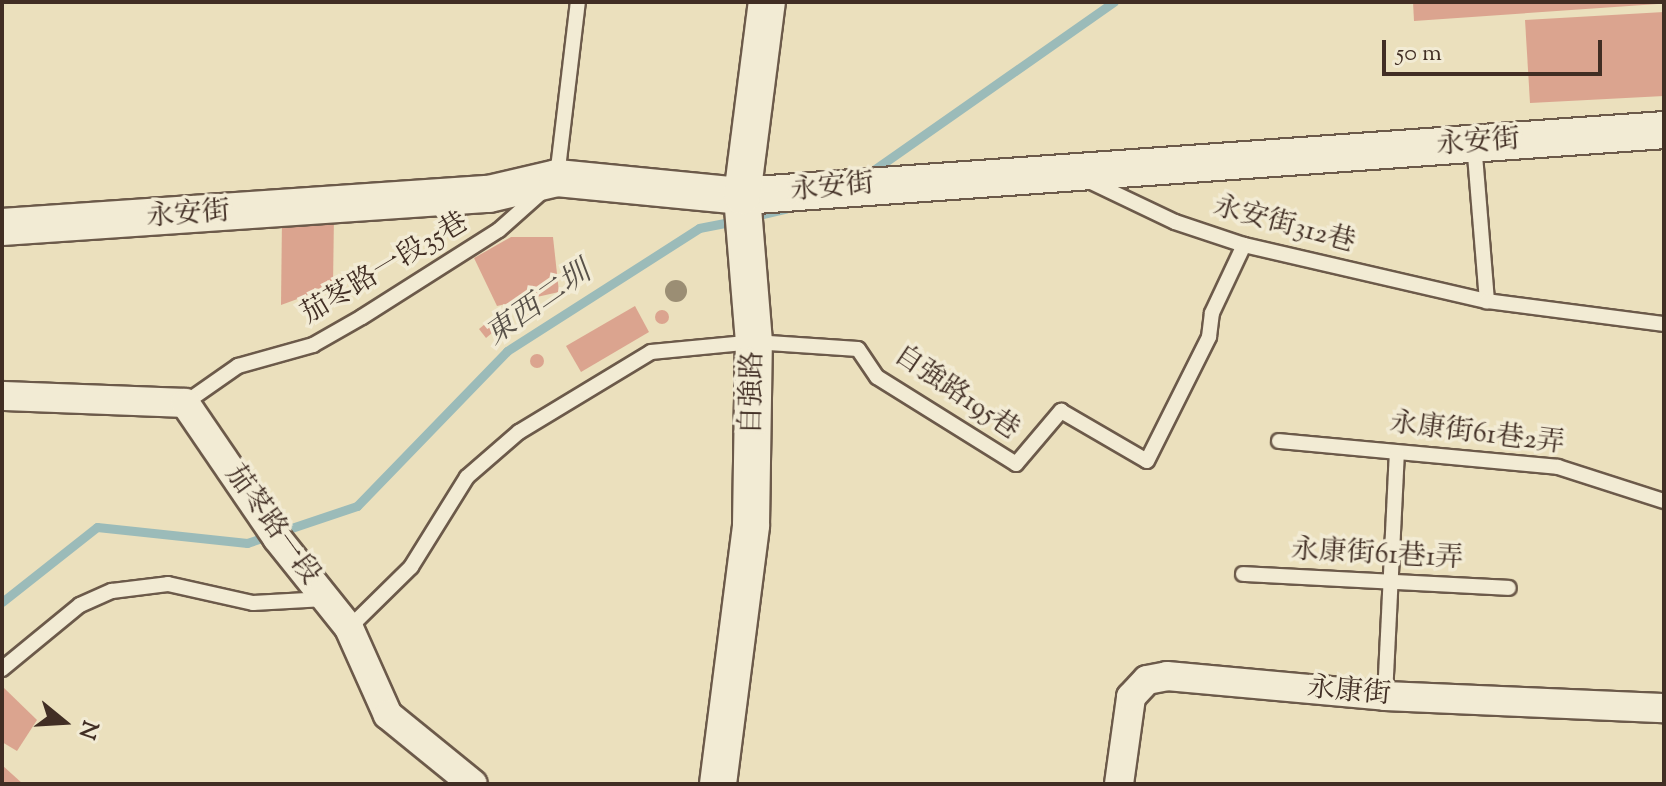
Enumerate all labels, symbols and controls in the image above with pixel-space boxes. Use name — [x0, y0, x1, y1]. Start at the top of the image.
scale bar — [1386, 24, 1606, 74]
text: 50 m — [1396, 37, 1442, 71]
street label: 永安街 — [1435, 123, 1521, 163]
street label: 永安街 — [789, 168, 875, 208]
street label: 永安街312巷 — [1209, 190, 1359, 260]
street label: 永安街 — [145, 195, 231, 235]
street label: 茄苳路一段35巷 — [295, 206, 475, 332]
water label: 東西二圳 — [480, 256, 598, 354]
street label: 自強路195巷 — [887, 339, 1025, 447]
street label: 自強路 — [735, 351, 771, 435]
street label: 永康街61巷2弄 — [1387, 407, 1567, 461]
street label: 茄苳路一段 — [217, 458, 327, 592]
street label: 永康街61巷1弄 — [1290, 534, 1464, 576]
street label: 永康街 — [1306, 672, 1392, 712]
north arrow — [24, 682, 104, 762]
text: N — [69, 716, 105, 743]

